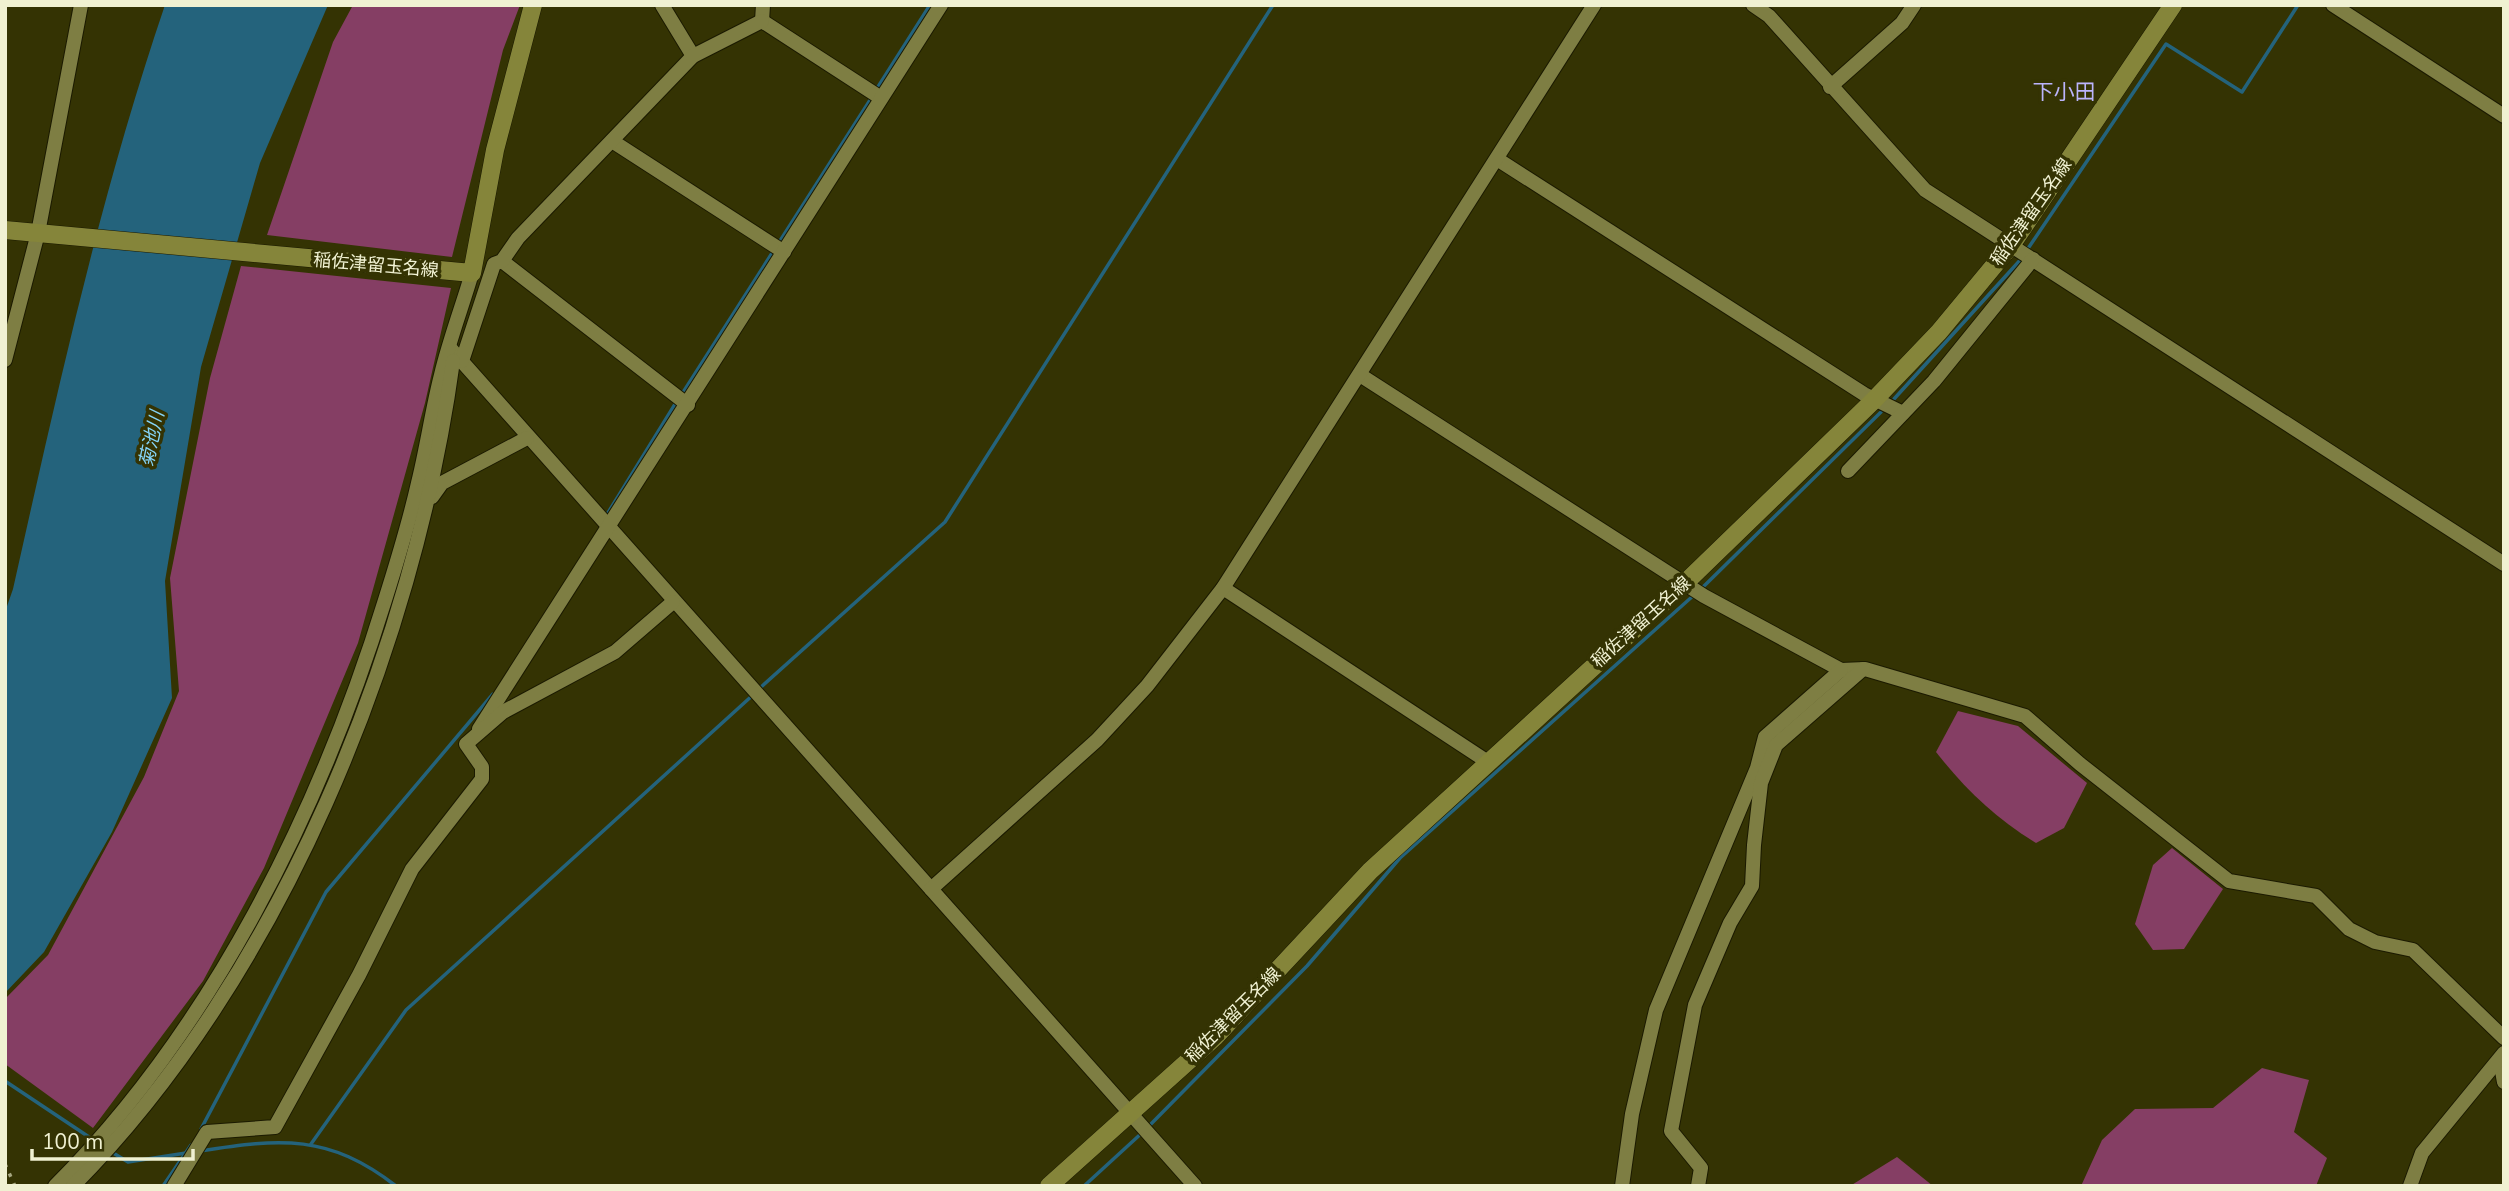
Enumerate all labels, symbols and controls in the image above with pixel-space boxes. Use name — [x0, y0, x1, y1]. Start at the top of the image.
district label: 下小田 — [2033, 78, 2096, 106]
street label: 稲佐津留玉名線 — [1985, 154, 2077, 270]
street label: 稲佐津留玉名線 — [312, 248, 440, 282]
water label: 菊池川 — [133, 407, 171, 470]
street label: 稲佐津留玉名線 — [1586, 571, 1696, 673]
street label: 稲佐津留玉名線 — [1180, 962, 1286, 1068]
scale bar — [32, 1118, 192, 1162]
text: 100 m — [42, 1128, 103, 1156]

